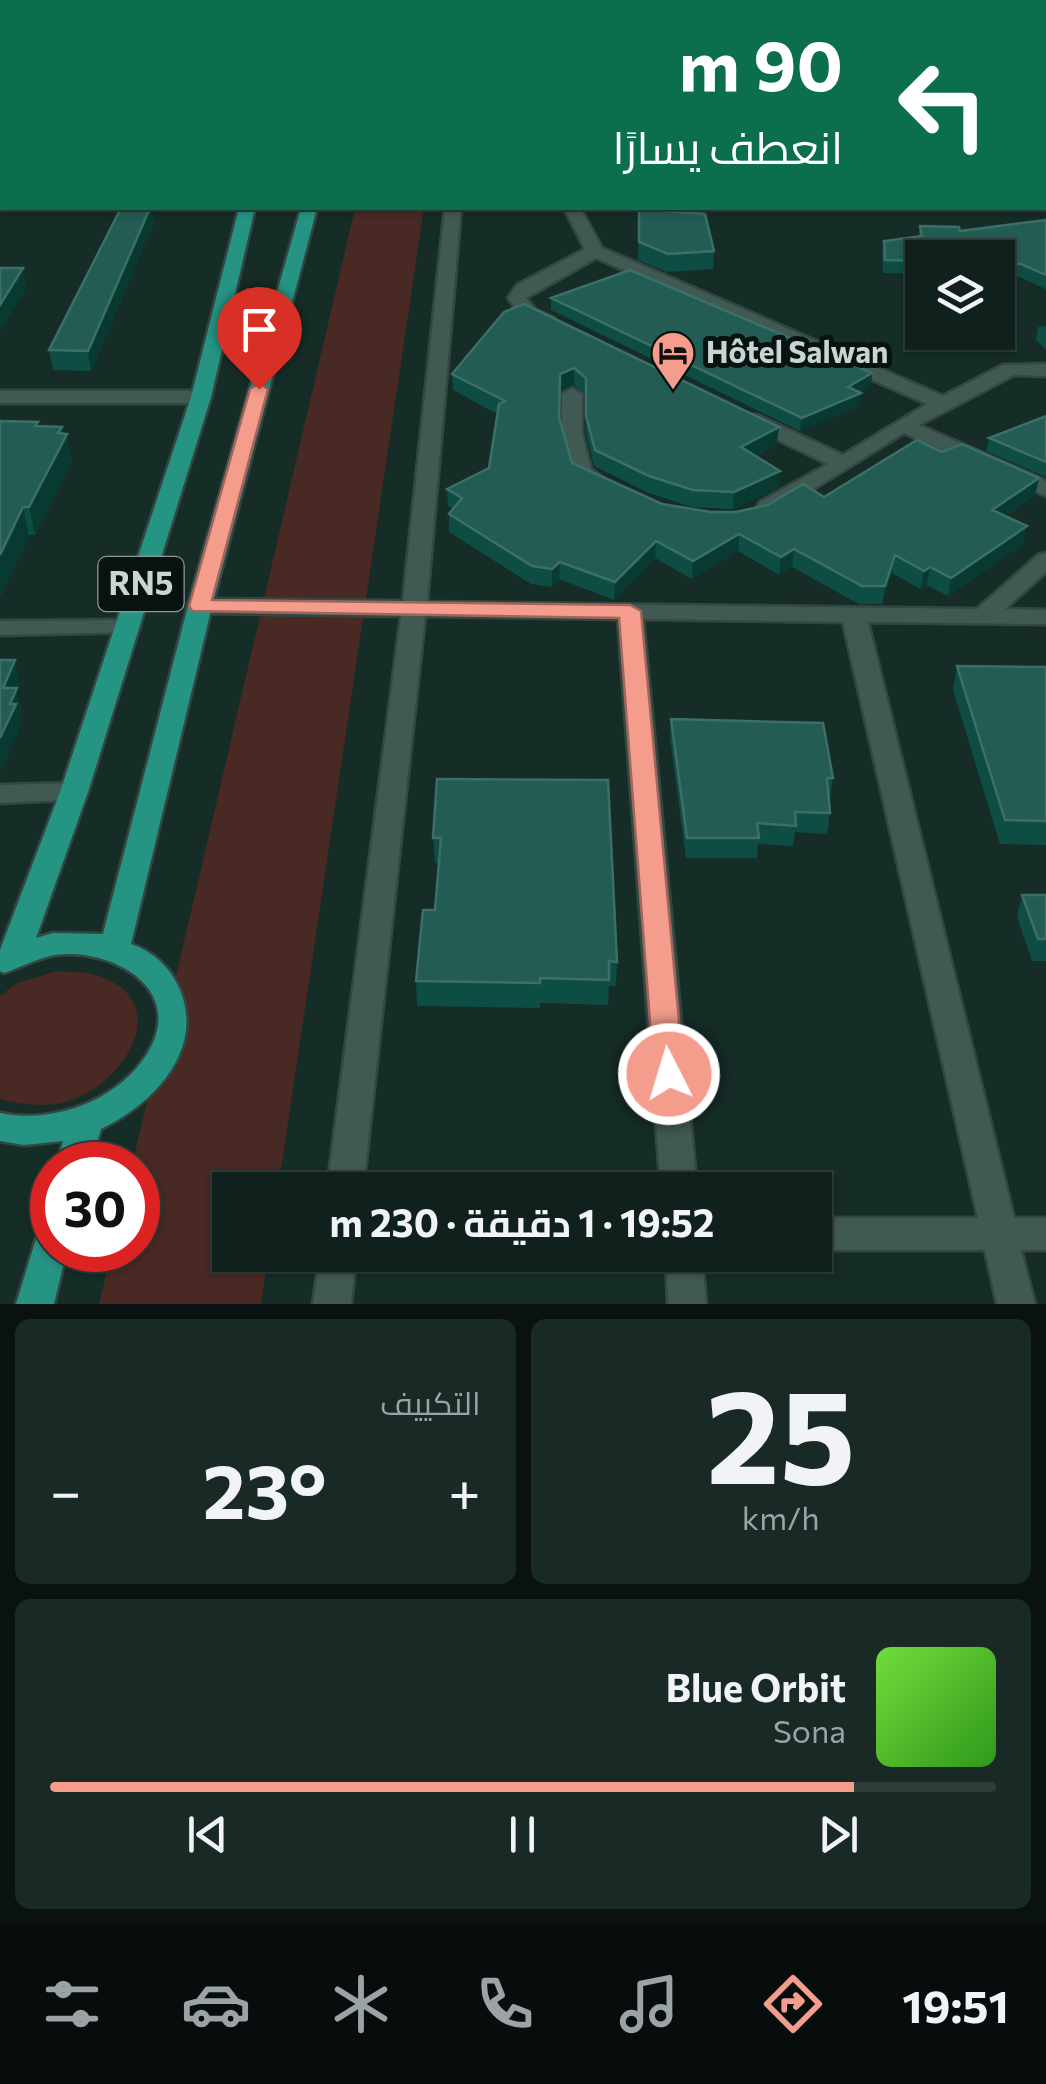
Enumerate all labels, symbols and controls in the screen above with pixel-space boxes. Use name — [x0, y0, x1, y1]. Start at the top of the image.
text: 90 m — [679, 20, 843, 105]
icon: left — [878, 40, 1008, 170]
text: انعطف يسارًا — [613, 118, 843, 173]
map controls — [905, 240, 1015, 350]
button: layers — [905, 240, 1015, 350]
pin — [217, 287, 302, 390]
icon: arrive — [232, 302, 287, 357]
hotel icon: Hôtel Salwan — [650, 330, 696, 391]
place label: Hôtel Salwan — [706, 332, 888, 369]
road number: RN5 — [98, 557, 184, 611]
position arrow — [617, 1022, 721, 1126]
speed limit sign: 30 — [30, 1142, 160, 1272]
text: 19:52 · 1 دقيقة · 230 m — [330, 1198, 714, 1245]
text: 25 — [706, 1352, 856, 1511]
text: التكييف — [380, 1382, 481, 1422]
text: 23° — [203, 1443, 327, 1534]
text: − — [50, 1456, 81, 1523]
text: + — [448, 1456, 480, 1523]
text: km/h — [742, 1497, 820, 1537]
text: Blue Orbit — [666, 1663, 846, 1710]
text: Sona — [773, 1710, 846, 1750]
icon: previous — [180, 1807, 235, 1862]
icon: pause — [495, 1807, 550, 1862]
icon: next — [811, 1807, 866, 1862]
icon: filters — [37, 1969, 107, 2039]
icon: car — [181, 1969, 251, 2039]
icon: climate — [326, 1969, 396, 2039]
icon: phone — [470, 1969, 540, 2039]
icon: music — [614, 1969, 684, 2039]
icon: directions — [758, 1969, 828, 2039]
text: 19:51 — [902, 1977, 1009, 2032]

